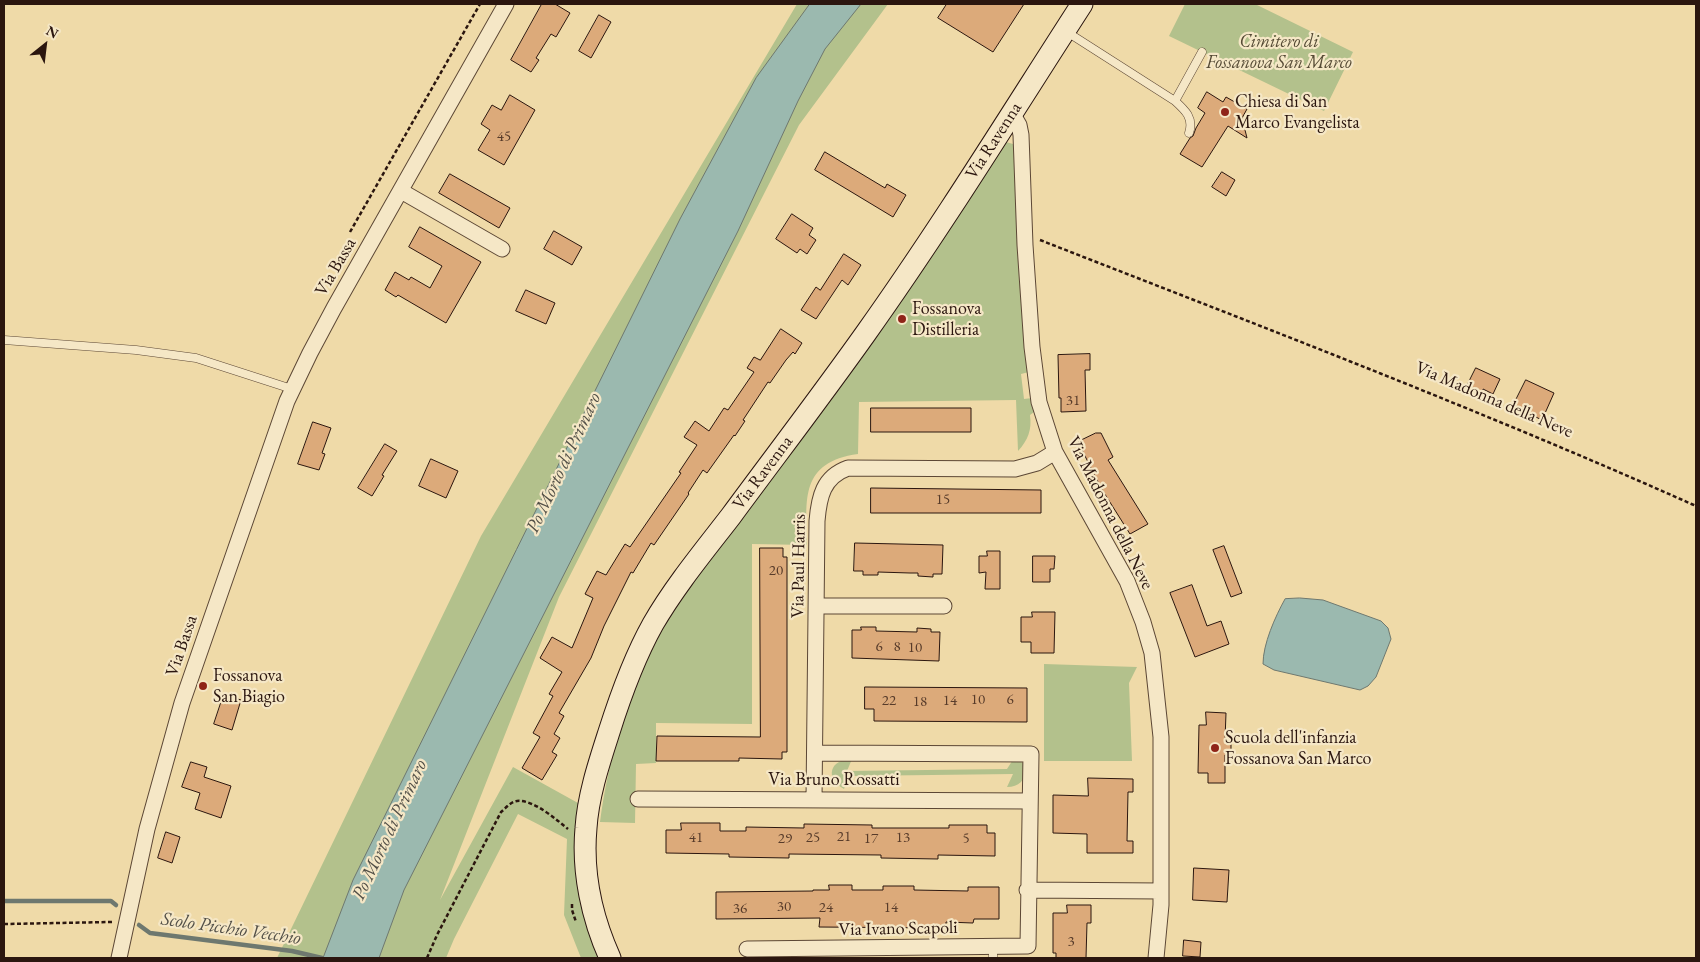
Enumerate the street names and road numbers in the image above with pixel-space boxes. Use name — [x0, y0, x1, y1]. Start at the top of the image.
street label: Via Ravenna — [961, 99, 1027, 183]
street label: Via Bassa — [311, 234, 361, 300]
street label: Via Madonna della Neve — [1412, 357, 1576, 443]
street label: Via Ravenna — [728, 432, 798, 514]
street label: Via Madonna della Neve — [1062, 433, 1158, 593]
street label: Via Paul Harris — [787, 514, 811, 618]
street label: Via Bassa — [161, 612, 203, 680]
street label: Via Bruno Rossatti — [768, 769, 900, 791]
street label: Via Ivano Scapoli — [838, 917, 958, 941]

